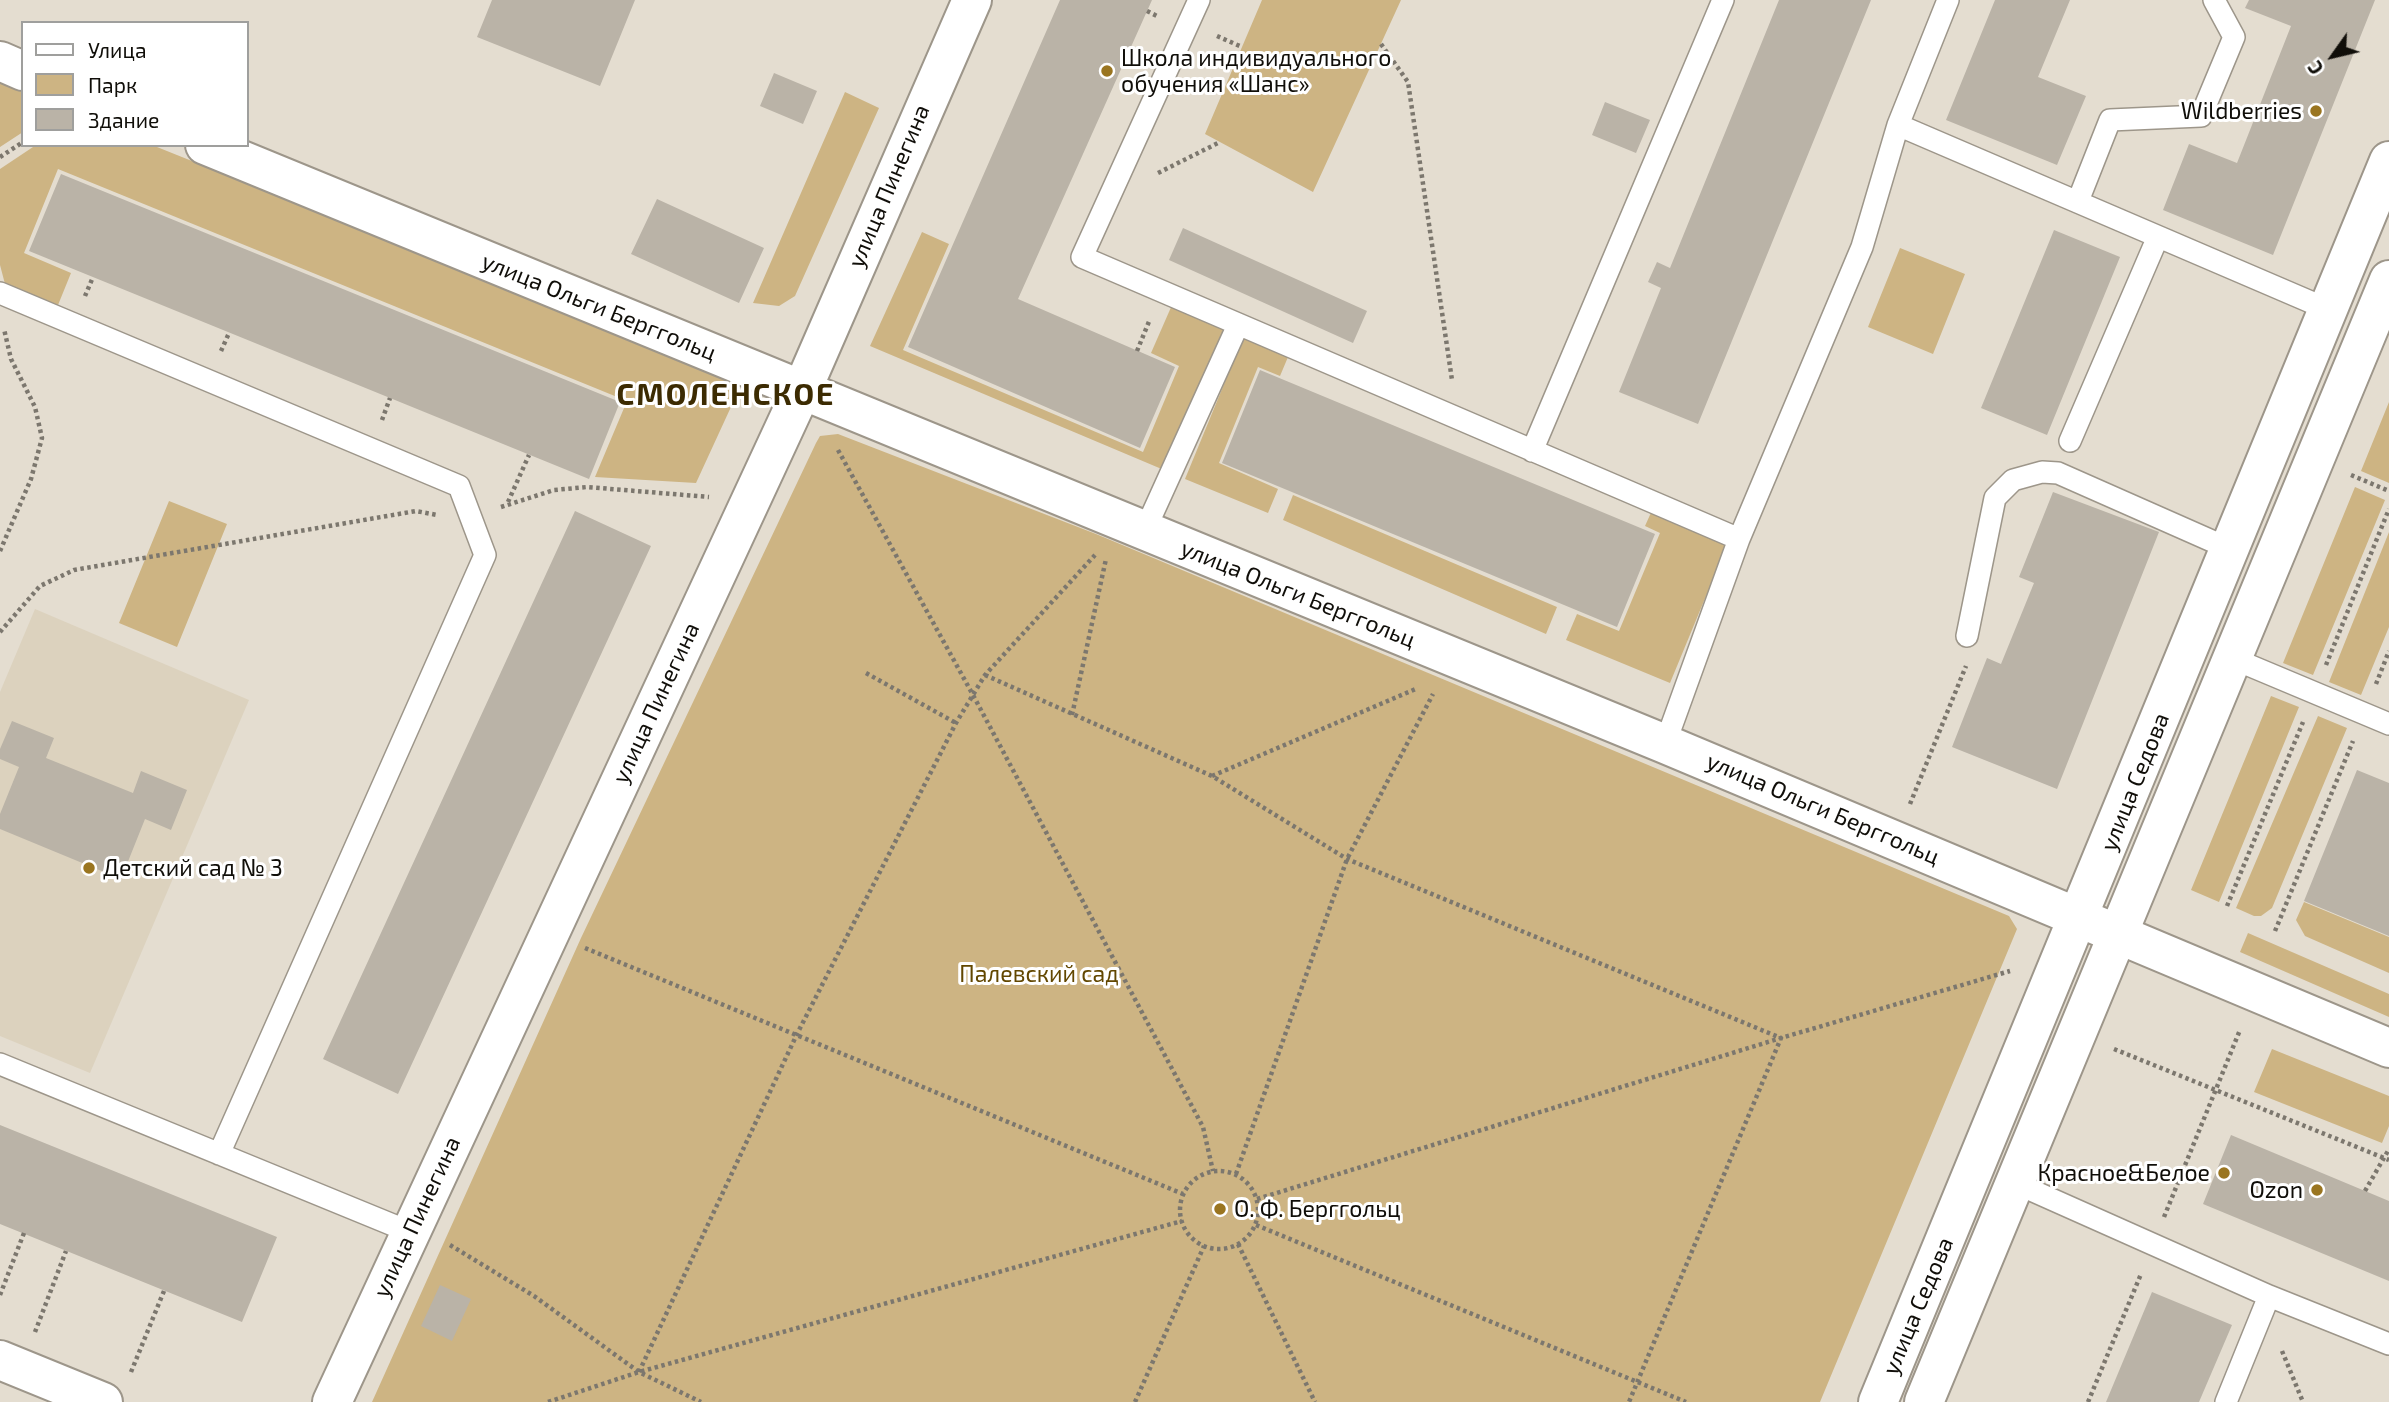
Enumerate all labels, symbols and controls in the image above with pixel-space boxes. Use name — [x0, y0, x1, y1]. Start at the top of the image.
legend — [21, 21, 248, 147]
north arrow — [2298, 21, 2368, 91]
text: Улица — [88, 37, 147, 62]
place label: Школа индивидуального обучения «Шанс» — [1121, 44, 1391, 98]
text: С — [2303, 57, 2328, 79]
marker: Школа индивидуального обучения «Шанс» — [1099, 63, 1115, 79]
text: Парк — [88, 72, 137, 97]
place label: Wildberries — [2181, 97, 2302, 125]
street label: улица Пинегина — [842, 100, 936, 272]
marker: Wildberries — [2308, 103, 2324, 119]
text: Здание — [88, 107, 159, 132]
street label: улица Ольги Берггольц — [478, 247, 720, 367]
district label: СМОЛЕНСКОЕ — [618, 377, 834, 413]
street label: улица Ольги Берггольц — [1177, 534, 1419, 654]
street label: улица Пинегина — [607, 618, 705, 788]
street label: улица Седова — [2095, 709, 2175, 855]
street label: улица Ольги Берггольц — [1702, 747, 1944, 871]
place label: Детский сад № 3 — [103, 854, 283, 882]
marker: Детский сад № 3 — [81, 860, 97, 876]
park label: Палевский сад — [959, 960, 1119, 988]
street label: улица Пинегина — [368, 1132, 466, 1302]
place label: Красное&Белое — [2037, 1159, 2210, 1187]
marker: Красное&Белое — [2216, 1165, 2232, 1181]
place label: Ozon — [2250, 1176, 2303, 1204]
marker: Ozon — [2309, 1182, 2325, 1198]
place label: О. Ф. Берггольц — [1234, 1195, 1401, 1223]
marker: О. Ф. Берггольц — [1212, 1201, 1228, 1217]
street label: улица Седова — [1877, 1233, 1959, 1379]

